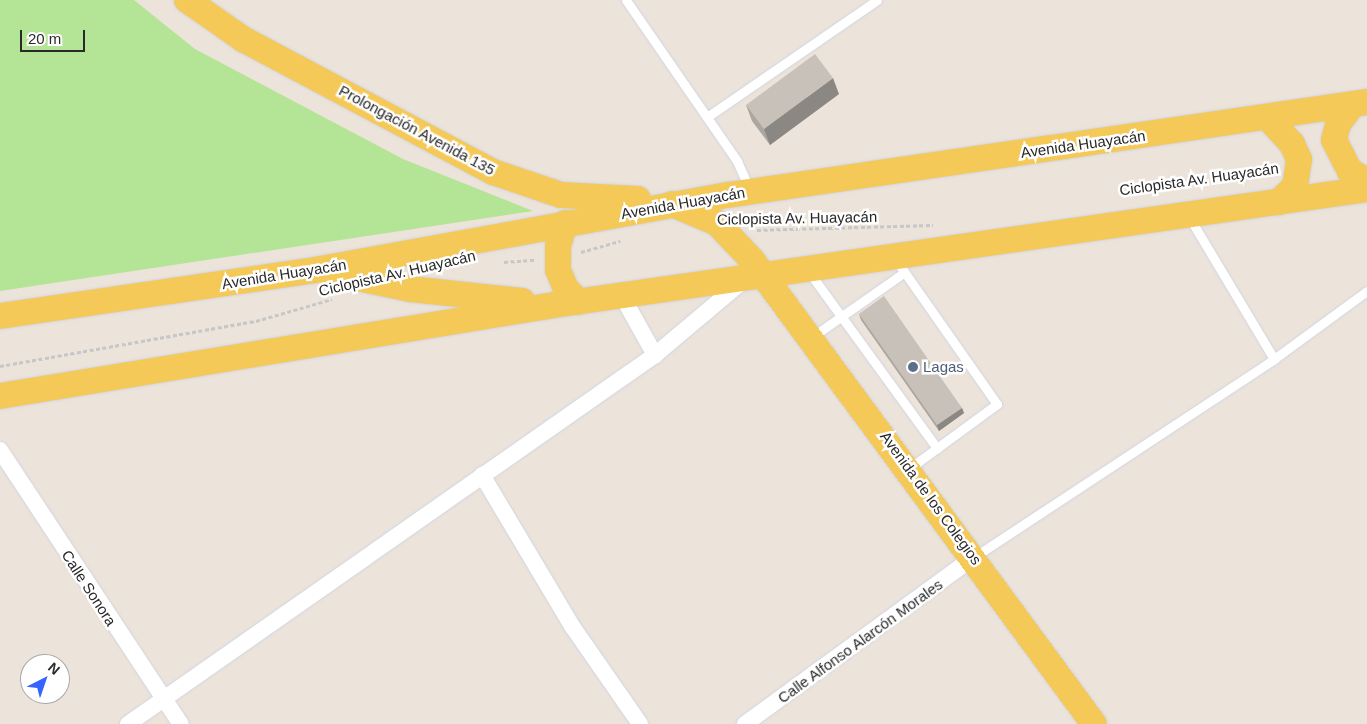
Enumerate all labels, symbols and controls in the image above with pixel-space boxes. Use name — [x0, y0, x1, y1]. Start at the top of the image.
scale bar — [22, 20, 88, 52]
text: 20 m — [28, 30, 61, 47]
street label: Prolongación Avenida 135 — [336, 81, 498, 179]
street label: Avenida Huayacán — [1020, 126, 1146, 162]
street label: Ciclopista Av. Huayacán — [1118, 159, 1280, 199]
street label: Avenida Huayacán — [620, 183, 746, 223]
street label: Ciclopista Av. Huayacán — [716, 208, 878, 228]
street label: Ciclopista Av. Huayacán — [316, 246, 478, 300]
street label: Avenida Huayacán — [221, 255, 347, 293]
place label: Lagas — [923, 358, 964, 376]
marker: Lagas — [907, 361, 919, 373]
street label: Avenida de los Colegios — [877, 428, 985, 568]
street label: Calle Sonora — [58, 547, 120, 629]
street label: Calle Alfonso Alarcón Morales — [773, 575, 947, 707]
north arrow — [20, 654, 70, 704]
text: N — [45, 659, 63, 678]

